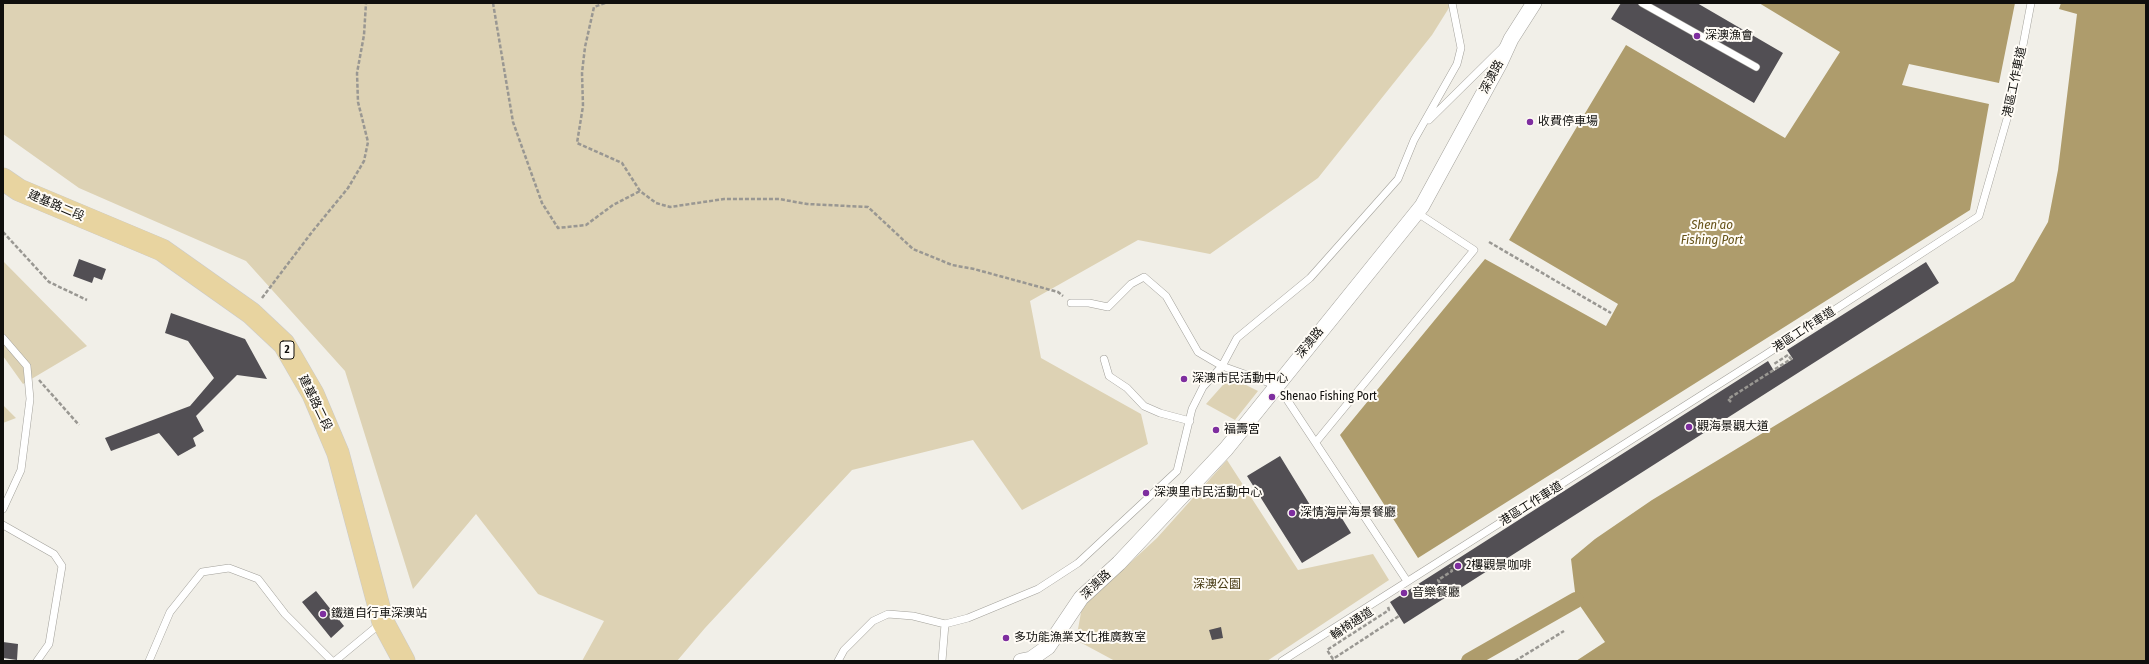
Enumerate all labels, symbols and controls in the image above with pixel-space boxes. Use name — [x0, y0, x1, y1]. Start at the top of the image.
place label: 深澳漁會 — [1705, 29, 1753, 43]
marker: 深澳漁會 — [1692, 31, 1702, 41]
street label: 港區工作車道 — [2000, 45, 2030, 119]
street label: 深澳路 — [1477, 58, 1507, 96]
place label: 收費停車場 — [1538, 115, 1598, 129]
marker: 收費停車場 — [1525, 117, 1535, 127]
street label: 建基路二段 — [26, 188, 86, 224]
water label: Shen'ao Fishing Port — [1681, 217, 1743, 248]
street label: 港區工作車道 — [1770, 304, 1838, 356]
street label: 深澳路 — [1293, 324, 1327, 362]
road number: 2 — [280, 341, 294, 359]
place label: 深澳市民活動中心 — [1192, 372, 1288, 386]
street label: 建基路二段 — [295, 373, 335, 433]
marker: 深澳市民活動中心 — [1179, 374, 1189, 384]
place label: Shenao Fishing Port — [1280, 390, 1377, 404]
marker: Shenao Fishing Port — [1267, 392, 1277, 402]
place label: 觀海景觀大道 — [1697, 420, 1769, 434]
marker: 觀海景觀大道 — [1684, 422, 1694, 432]
place label: 福壽宮 — [1224, 423, 1260, 437]
marker: 福壽宮 — [1211, 425, 1221, 435]
street label: 港區工作車道 — [1497, 479, 1565, 529]
place label: 深澳里市民活動中心 — [1154, 486, 1262, 500]
marker: 深澳里市民活動中心 — [1141, 488, 1151, 498]
place label: 深情海岸海景餐廳 — [1300, 506, 1396, 520]
marker: 深情海岸海景餐廳 — [1287, 508, 1297, 518]
place label: 2樓觀景咖啡 — [1466, 559, 1531, 573]
marker: 2樓觀景咖啡 — [1453, 561, 1463, 571]
street label: 深澳路 — [1078, 567, 1114, 603]
park label: 深澳公園 — [1193, 578, 1241, 592]
place label: 音樂餐廳 — [1412, 586, 1460, 600]
marker: 音樂餐廳 — [1399, 588, 1409, 598]
street label: 輪椅通道 — [1328, 605, 1376, 643]
place label: 鐵道自行車深澳站 — [331, 607, 427, 621]
marker: 鐵道自行車深澳站 — [318, 609, 328, 619]
place label: 多功能漁業文化推廣教室 — [1014, 631, 1146, 645]
marker: 多功能漁業文化推廣教室 — [1001, 633, 1011, 643]

